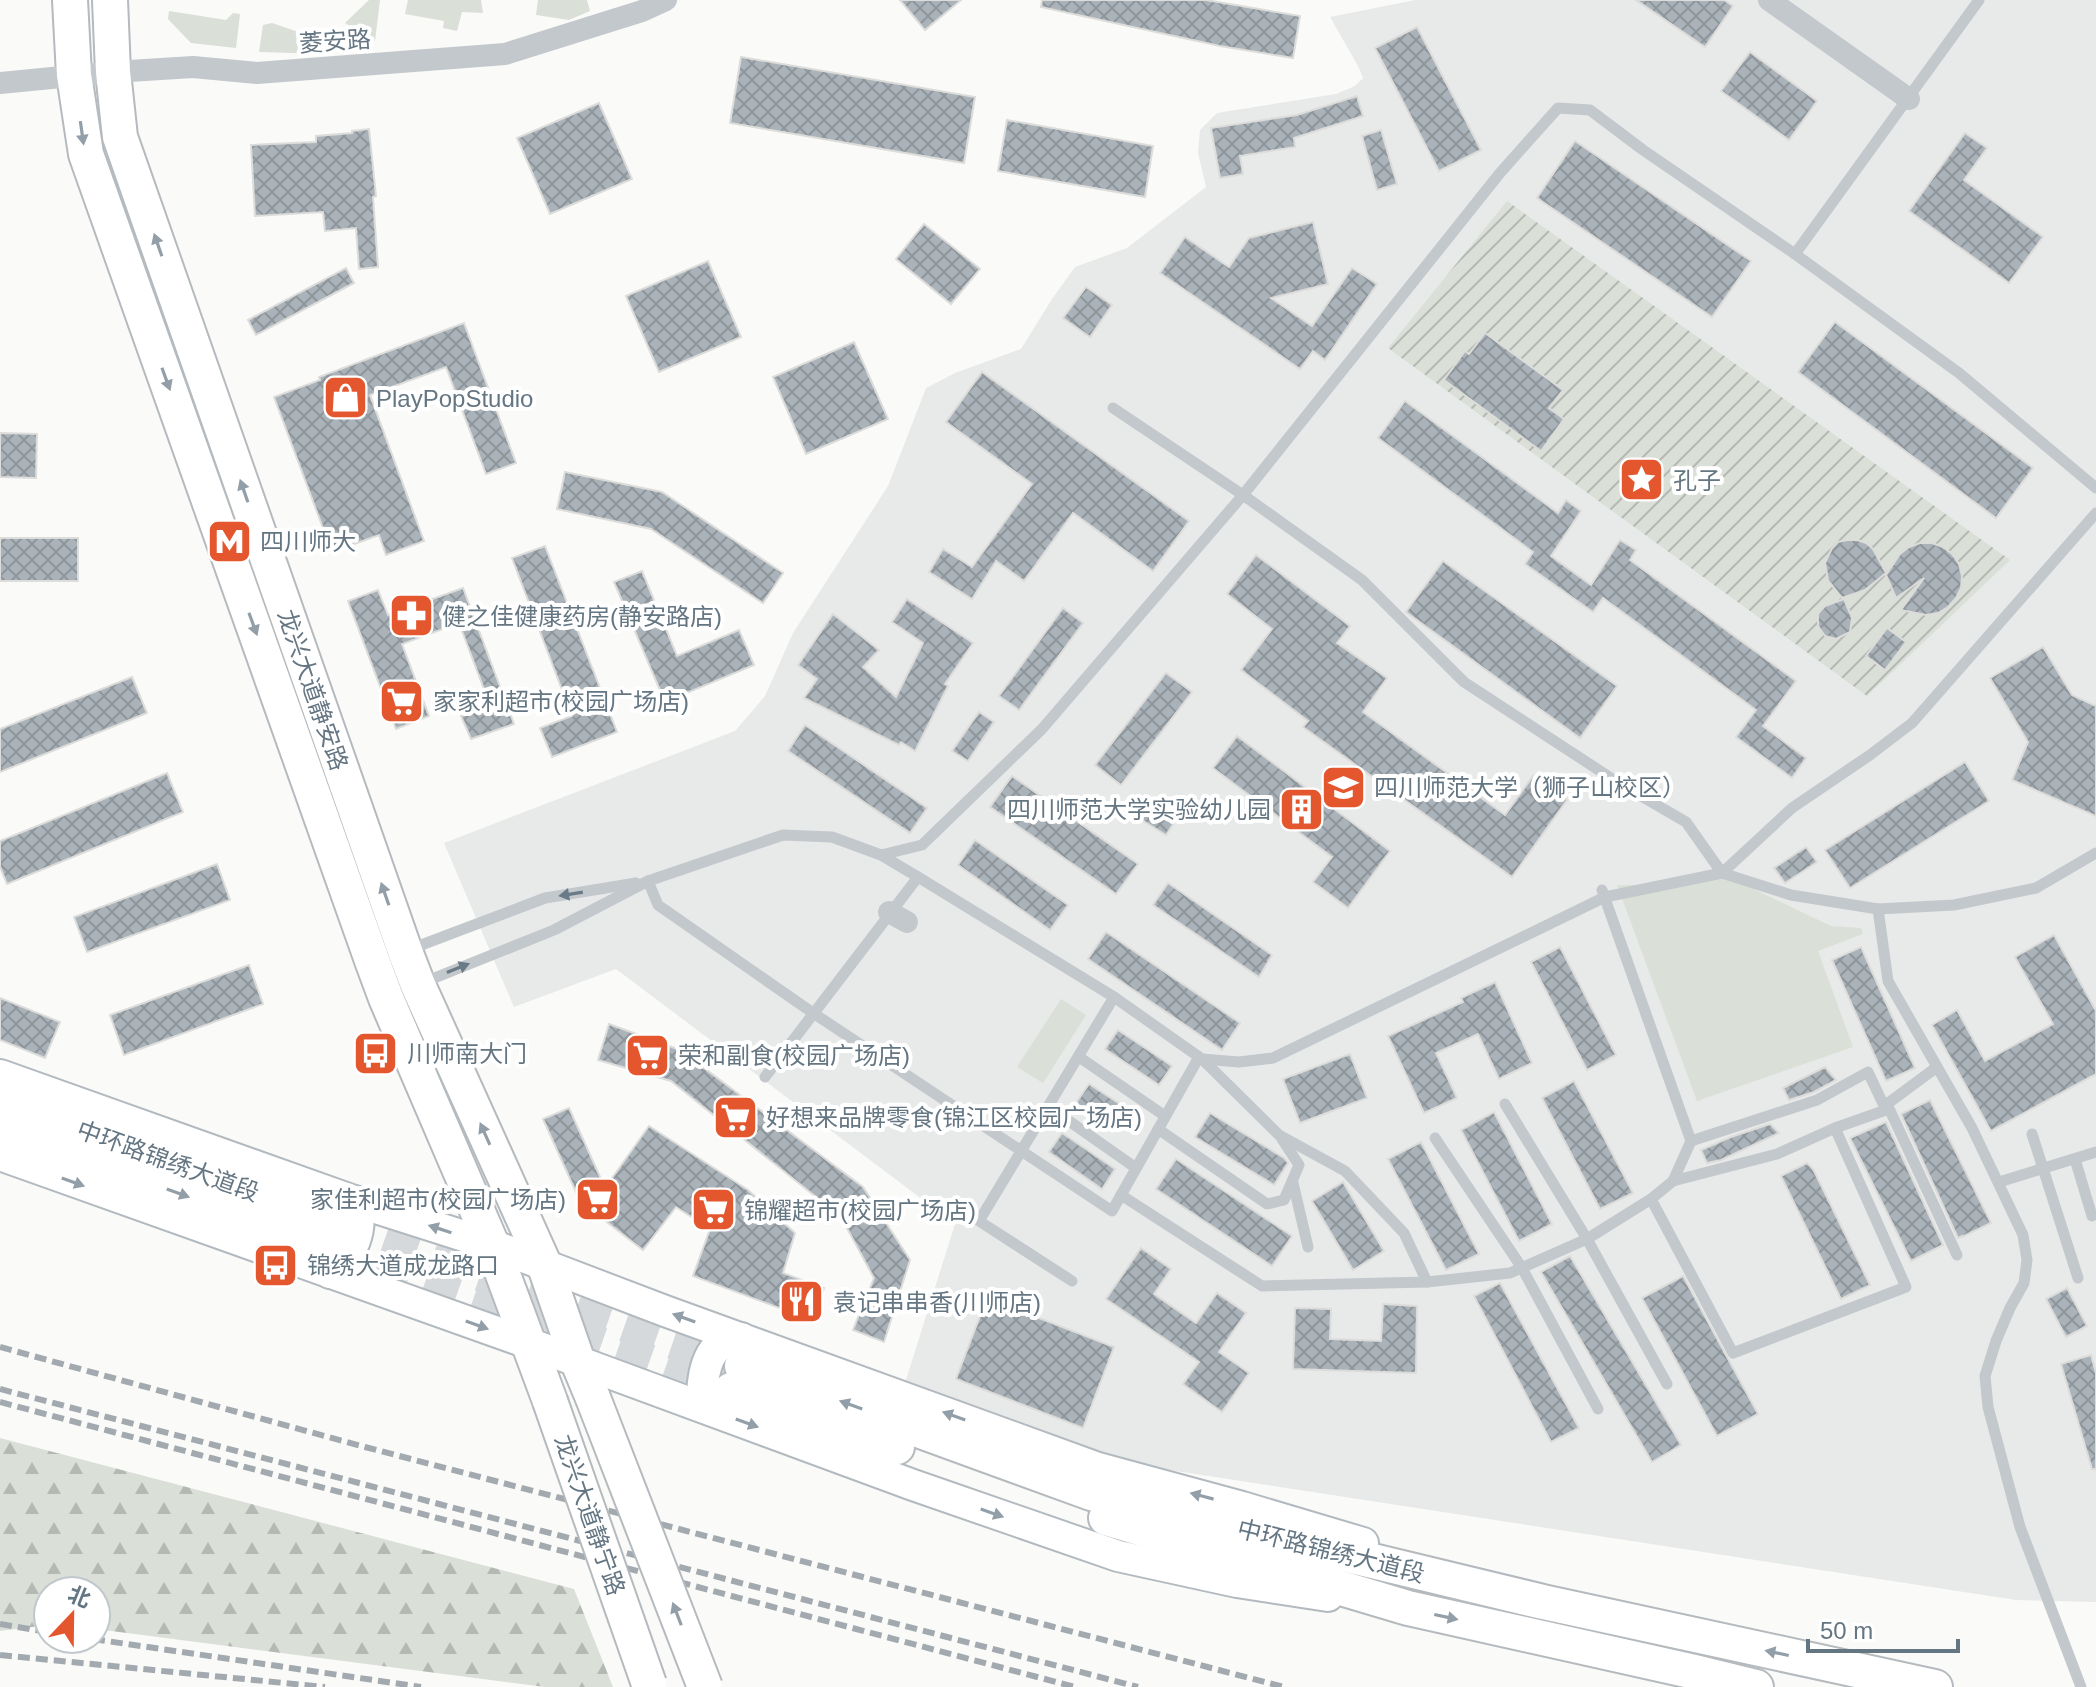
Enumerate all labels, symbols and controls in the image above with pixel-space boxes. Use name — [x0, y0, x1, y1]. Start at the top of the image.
street label: 菱安路 — [298, 25, 372, 57]
one-way arrow — [76, 121, 89, 146]
one-way arrow — [151, 233, 163, 257]
one-way arrow — [160, 367, 172, 391]
shop icon: PlayPopStudio — [321, 374, 369, 422]
place label: PlayPopStudio — [376, 385, 533, 412]
place icon: 孔子 — [1618, 456, 1666, 504]
place label: 孔子 — [1673, 467, 1721, 494]
one-way arrow — [237, 478, 249, 502]
metro station icon: 四川师大 — [205, 517, 253, 565]
place label: 四川师大 — [260, 528, 356, 555]
pharmacy icon: 健之佳健康药房(静安路店) — [387, 592, 435, 640]
place label: 健之佳健康药房(静安路店) — [442, 603, 722, 630]
street label: 龙兴大道静安路 — [273, 606, 353, 774]
one-way arrow — [247, 612, 259, 636]
supermarket icon: 家家利超市(校园广场店) — [378, 677, 426, 725]
place label: 家家利超市(校园广场店) — [433, 688, 689, 715]
school or university icon: 四川师范大学（狮子山校区） — [1319, 763, 1367, 811]
place label: 四川师范大学（狮子山校区） — [1374, 774, 1686, 801]
building icon: 四川师范大学实验幼儿园 — [1278, 785, 1326, 833]
place label: 四川师范大学实验幼儿园 — [1007, 796, 1271, 823]
one-way arrow — [379, 882, 391, 906]
one-way arrow — [558, 888, 583, 900]
one-way arrow — [446, 962, 470, 975]
bus stop icon: 川师南大门 — [352, 1029, 400, 1077]
supermarket icon: 荣和副食(校园广场店) — [623, 1031, 671, 1079]
place label: 川师南大门 — [407, 1040, 527, 1067]
place label: 荣和副食(校园广场店) — [678, 1042, 910, 1069]
supermarket icon: 好想来品牌零食(锦江区校园广场店) — [711, 1093, 759, 1141]
place label: 好想来品牌零食(锦江区校园广场店) — [766, 1104, 1142, 1131]
street label: 中环路锦绣大道段 — [73, 1115, 263, 1207]
one-way arrow — [479, 1122, 492, 1146]
supermarket icon: 家佳利超市(校园广场店) — [573, 1175, 621, 1223]
one-way arrow — [62, 1176, 86, 1188]
place label: 家佳利超市(校园广场店) — [310, 1186, 566, 1213]
supermarket icon: 锦耀超市(校园广场店) — [689, 1186, 737, 1234]
one-way arrow — [167, 1187, 191, 1200]
place label: 锦耀超市(校园广场店) — [744, 1197, 976, 1224]
one-way arrow — [427, 1222, 451, 1234]
bus stop icon: 锦绣大道成龙路口 — [252, 1241, 300, 1289]
place label: 锦绣大道成龙路口 — [307, 1252, 499, 1279]
restaurant icon: 袁记串串香(川师店) — [778, 1278, 826, 1326]
place label: 袁记串串香(川师店) — [833, 1289, 1041, 1316]
one-way arrow — [672, 1311, 696, 1323]
one-way arrow — [465, 1319, 489, 1332]
one-way arrow — [839, 1398, 863, 1411]
one-way arrow — [942, 1409, 966, 1422]
one-way arrow — [735, 1418, 759, 1430]
street label: 龙兴大道静宁路 — [550, 1431, 630, 1599]
one-way arrow — [1189, 1489, 1213, 1502]
one-way arrow — [980, 1507, 1004, 1519]
street label: 中环路锦绣大道段 — [1235, 1515, 1427, 1587]
north arrow — [32, 1575, 112, 1655]
text: 北 — [64, 1581, 94, 1613]
one-way arrow — [670, 1602, 683, 1626]
scale bar — [1808, 1603, 1958, 1653]
one-way arrow — [1433, 1611, 1458, 1624]
text: 50 m — [1820, 1617, 1873, 1644]
one-way arrow — [1764, 1646, 1789, 1659]

